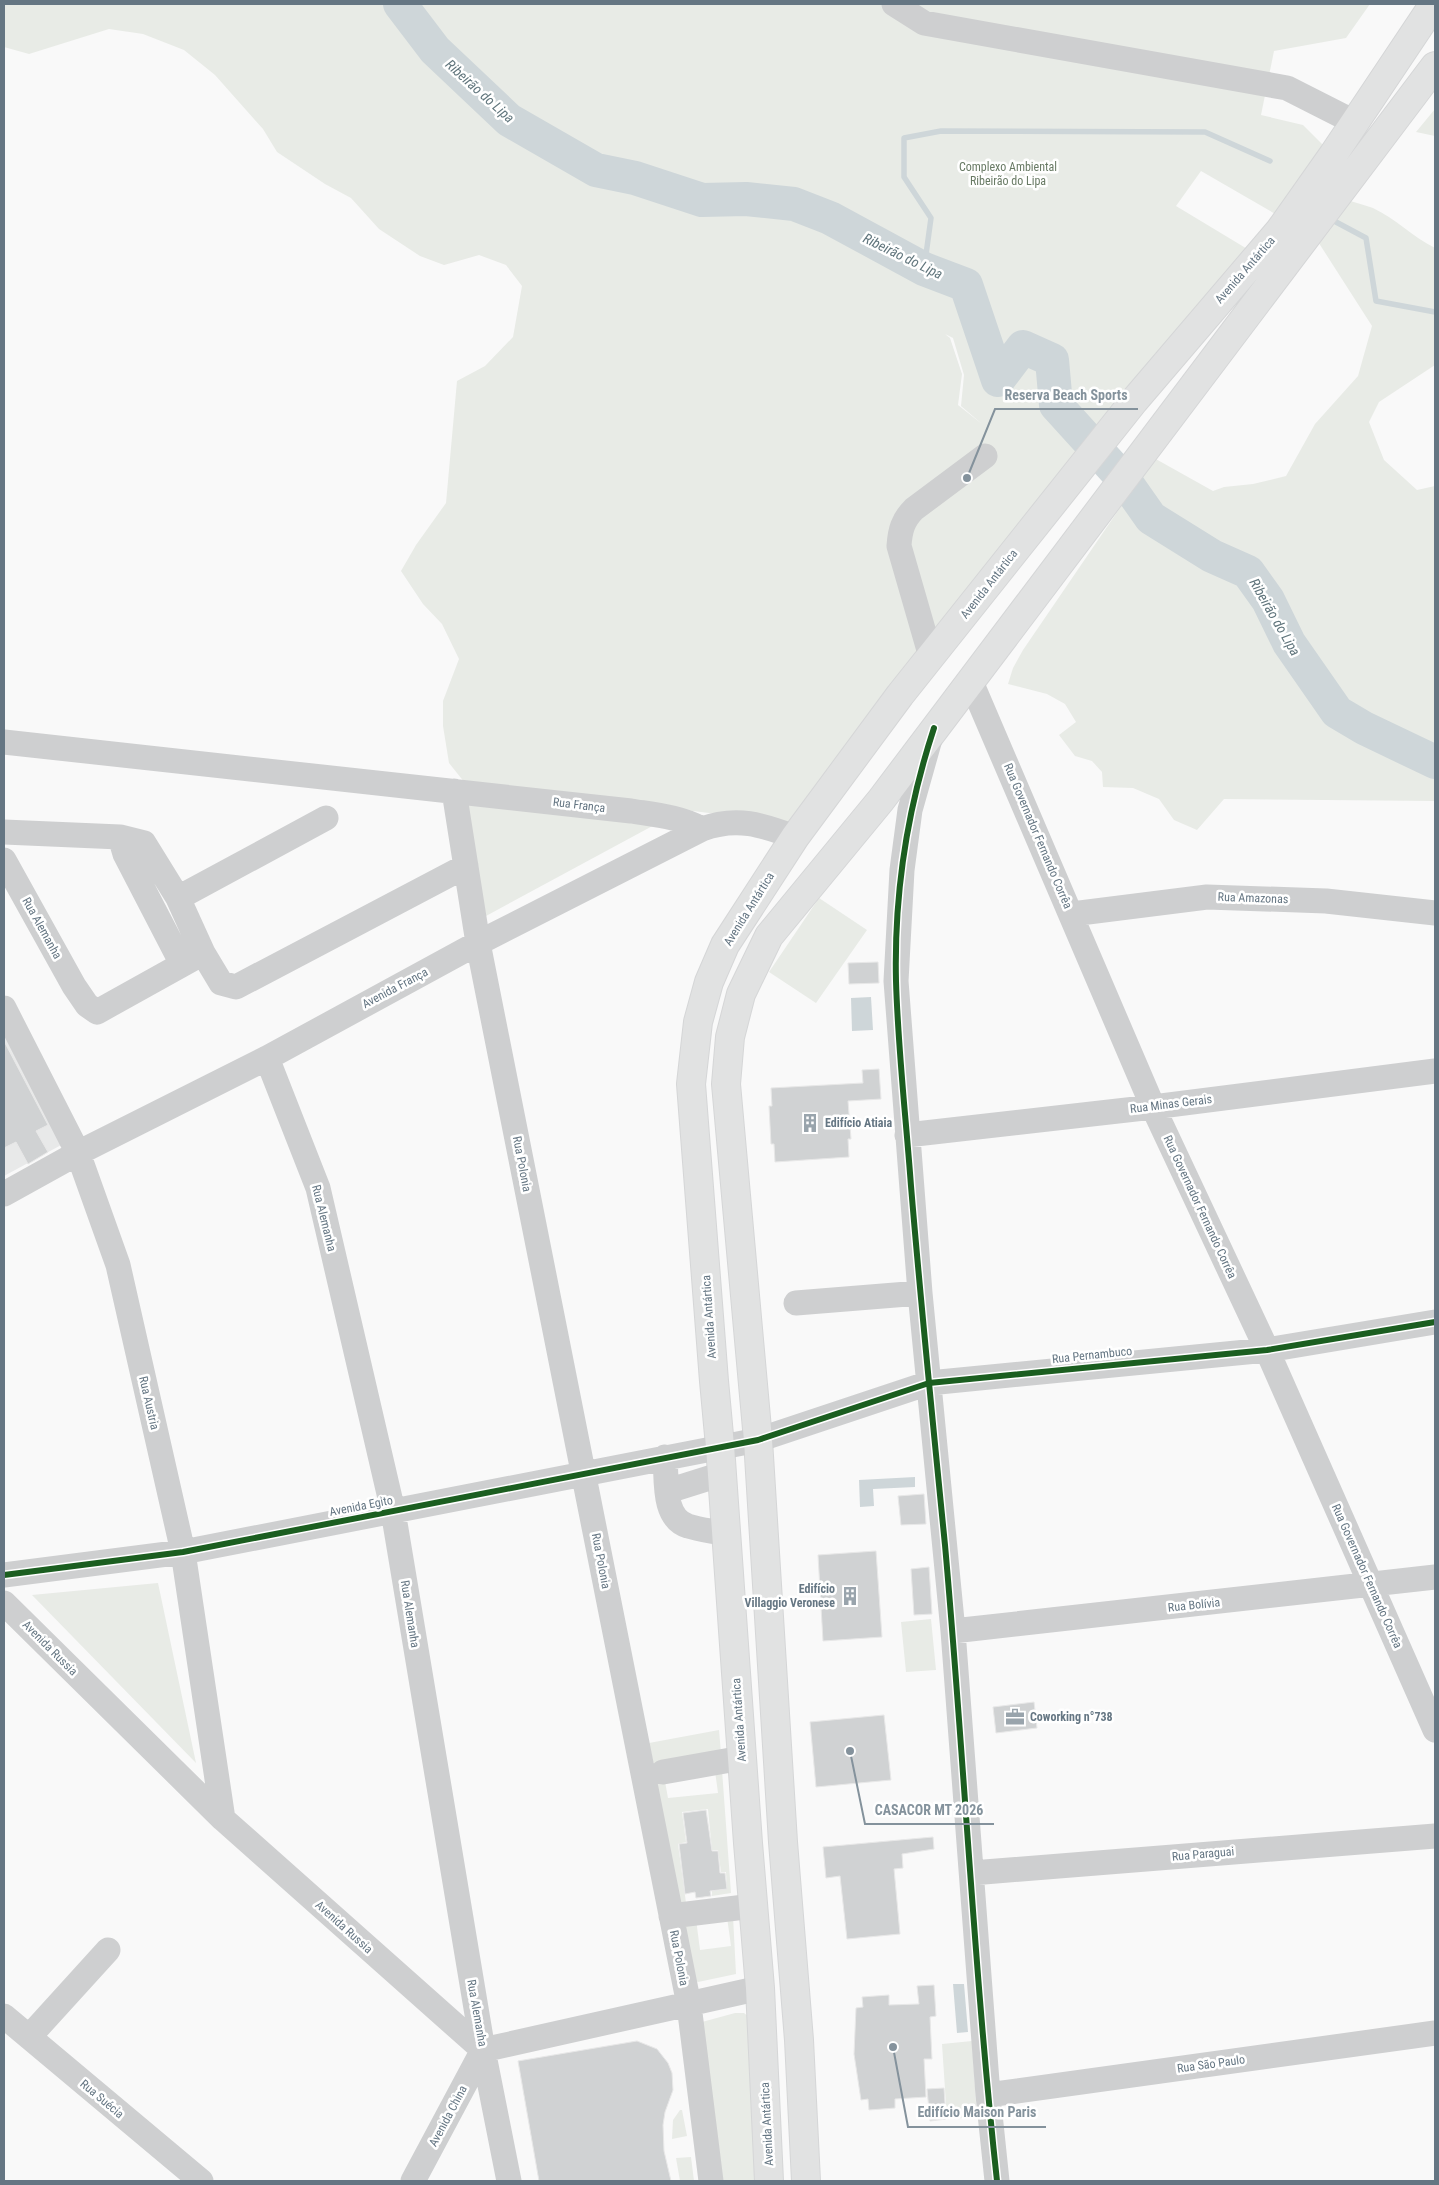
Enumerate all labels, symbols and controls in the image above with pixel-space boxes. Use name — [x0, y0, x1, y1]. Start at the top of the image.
water label: Ribeirão do Lipa — [443, 56, 517, 126]
park label: Complexo Ambiental Ribeirão do Lipa — [959, 160, 1057, 188]
water label: Ribeirão do Lipa — [861, 230, 945, 282]
street label: Avenida Antártica — [1212, 234, 1278, 306]
callout: Reserva Beach Sports — [995, 380, 1138, 409]
text: Reserva Beach Sports — [1004, 387, 1128, 403]
street label: Avenida Antártica — [958, 546, 1021, 621]
water label: Ribeirão do Lipa — [1246, 576, 1304, 658]
street label: Rua Governador Fernando Corrêa — [1001, 761, 1075, 911]
street label: Rua França — [552, 795, 606, 815]
street label: Avenida Antártica — [721, 869, 777, 948]
street label: Rua Amazonas — [1217, 890, 1289, 906]
street label: Rua Alemanha — [19, 895, 65, 961]
street label: Avenida França — [360, 965, 430, 1011]
street label: Rua Minas Gerais — [1129, 1092, 1213, 1116]
building icon: Edifício Atiaia — [799, 1112, 821, 1134]
place label: Edifício Atiaia — [825, 1116, 893, 1130]
street label: Rua Governador Fernando Corrêa — [1161, 1133, 1240, 1281]
street label: Rua Polonia — [510, 1135, 534, 1193]
street label: Rua Alemanha — [309, 1183, 339, 1253]
street label: Avenida Antártica — [699, 1274, 719, 1359]
street label: Rua Pernambuco — [1051, 1344, 1133, 1366]
street label: Rua Austria — [136, 1375, 162, 1431]
street label: Avenida Egito — [328, 1493, 394, 1519]
street label: Rua Governador Fernando Corrêa — [1329, 1502, 1405, 1651]
street label: Rua Polonia — [589, 1532, 613, 1590]
street label: Rua Alemanha — [398, 1579, 422, 1649]
place label: Edifício Villaggio Veronese — [745, 1582, 835, 1610]
building icon: Edifício Villaggio Veronese — [839, 1585, 861, 1607]
street label: Rua Bolívia — [1167, 1595, 1221, 1615]
street label: Avenida Russia — [20, 1618, 81, 1679]
street label: Avenida Antártica — [729, 1677, 749, 1762]
office icon: Coworking n°738 — [1004, 1706, 1026, 1728]
place label: Coworking n°738 — [1030, 1710, 1113, 1724]
callout: CASACOR MT 2026 — [865, 1795, 994, 1824]
text: CASACOR MT 2026 — [875, 1802, 983, 1818]
street label: Rua Paraguai — [1171, 1844, 1235, 1864]
street label: Avenida Russia — [313, 1898, 376, 1956]
street label: Rua Polonia — [667, 1929, 691, 1987]
street label: Rua Alemanha — [464, 1978, 490, 2048]
street label: Rua São Paulo — [1176, 2052, 1246, 2076]
street label: Rua Suécia — [77, 2077, 127, 2121]
street label: Avenida Antártica — [758, 2081, 776, 2166]
street label: Avenida China — [426, 2083, 470, 2149]
callout: Edifício Maison Paris — [908, 2098, 1046, 2127]
text: Edifício Maison Paris — [918, 2104, 1036, 2120]

